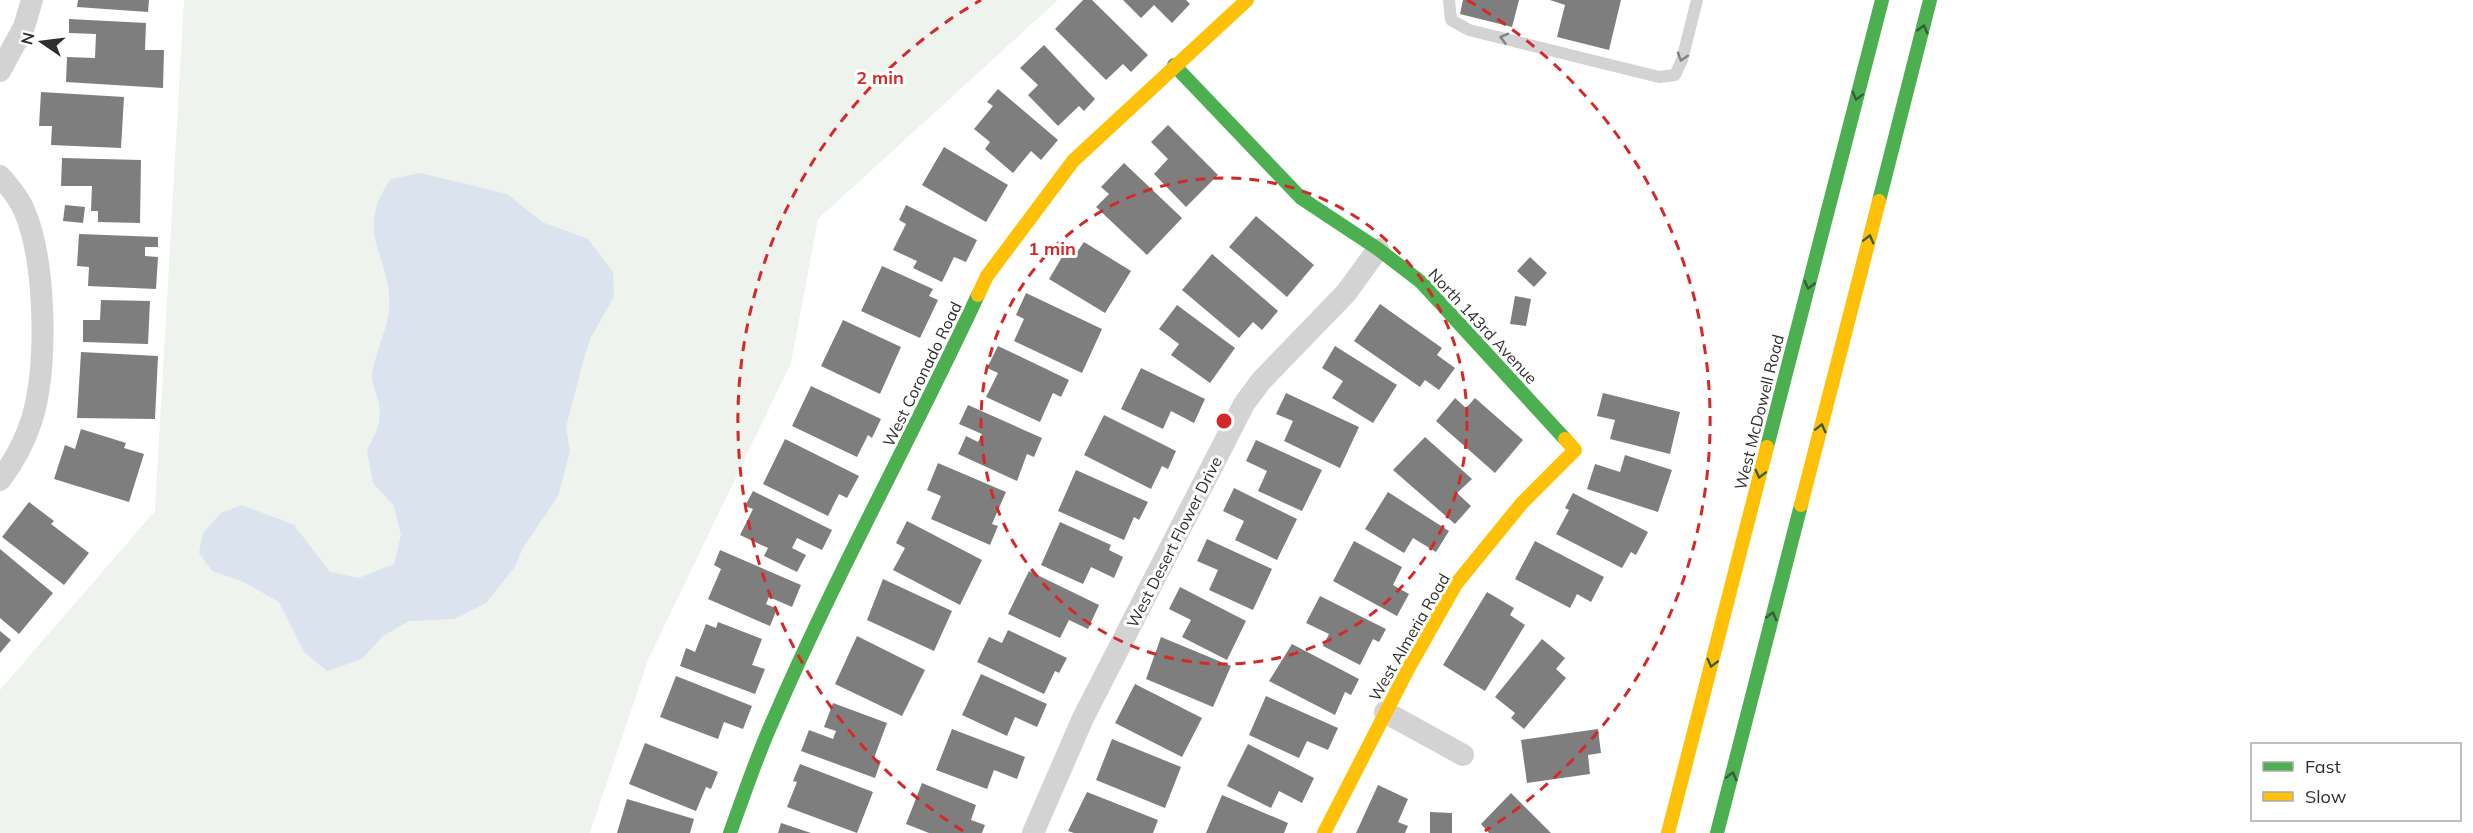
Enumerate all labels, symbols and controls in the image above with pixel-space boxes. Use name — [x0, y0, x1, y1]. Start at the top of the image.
north arrow — [12, 12, 72, 72]
one-way arrow — [1915, 25, 1928, 35]
text: N — [16, 30, 39, 47]
one-way arrow — [1499, 33, 1509, 46]
one-way arrow — [1677, 51, 1689, 61]
text: 2 min — [856, 66, 904, 89]
one-way arrow — [1852, 91, 1865, 101]
one-way arrow — [1862, 234, 1874, 244]
text: 1 min — [1028, 237, 1076, 260]
street label: North 143rd Avenue — [1424, 264, 1542, 388]
one-way arrow — [1804, 279, 1816, 290]
street label: West Coronado Road — [878, 298, 966, 450]
street label: West McDowell Road — [1730, 332, 1788, 492]
centre of rings — [1214, 411, 1234, 431]
one-way arrow — [1813, 423, 1826, 433]
street label: West Desert Flower Drive — [1122, 453, 1226, 631]
one-way arrow — [1755, 469, 1768, 479]
street label: West Almeria Road — [1364, 570, 1454, 704]
one-way arrow — [1765, 612, 1778, 622]
one-way arrow — [1706, 657, 1719, 667]
legend — [2251, 743, 2461, 821]
text: Fast — [2305, 755, 2341, 778]
one-way arrow — [1724, 771, 1737, 781]
text: Slow — [2305, 785, 2347, 808]

